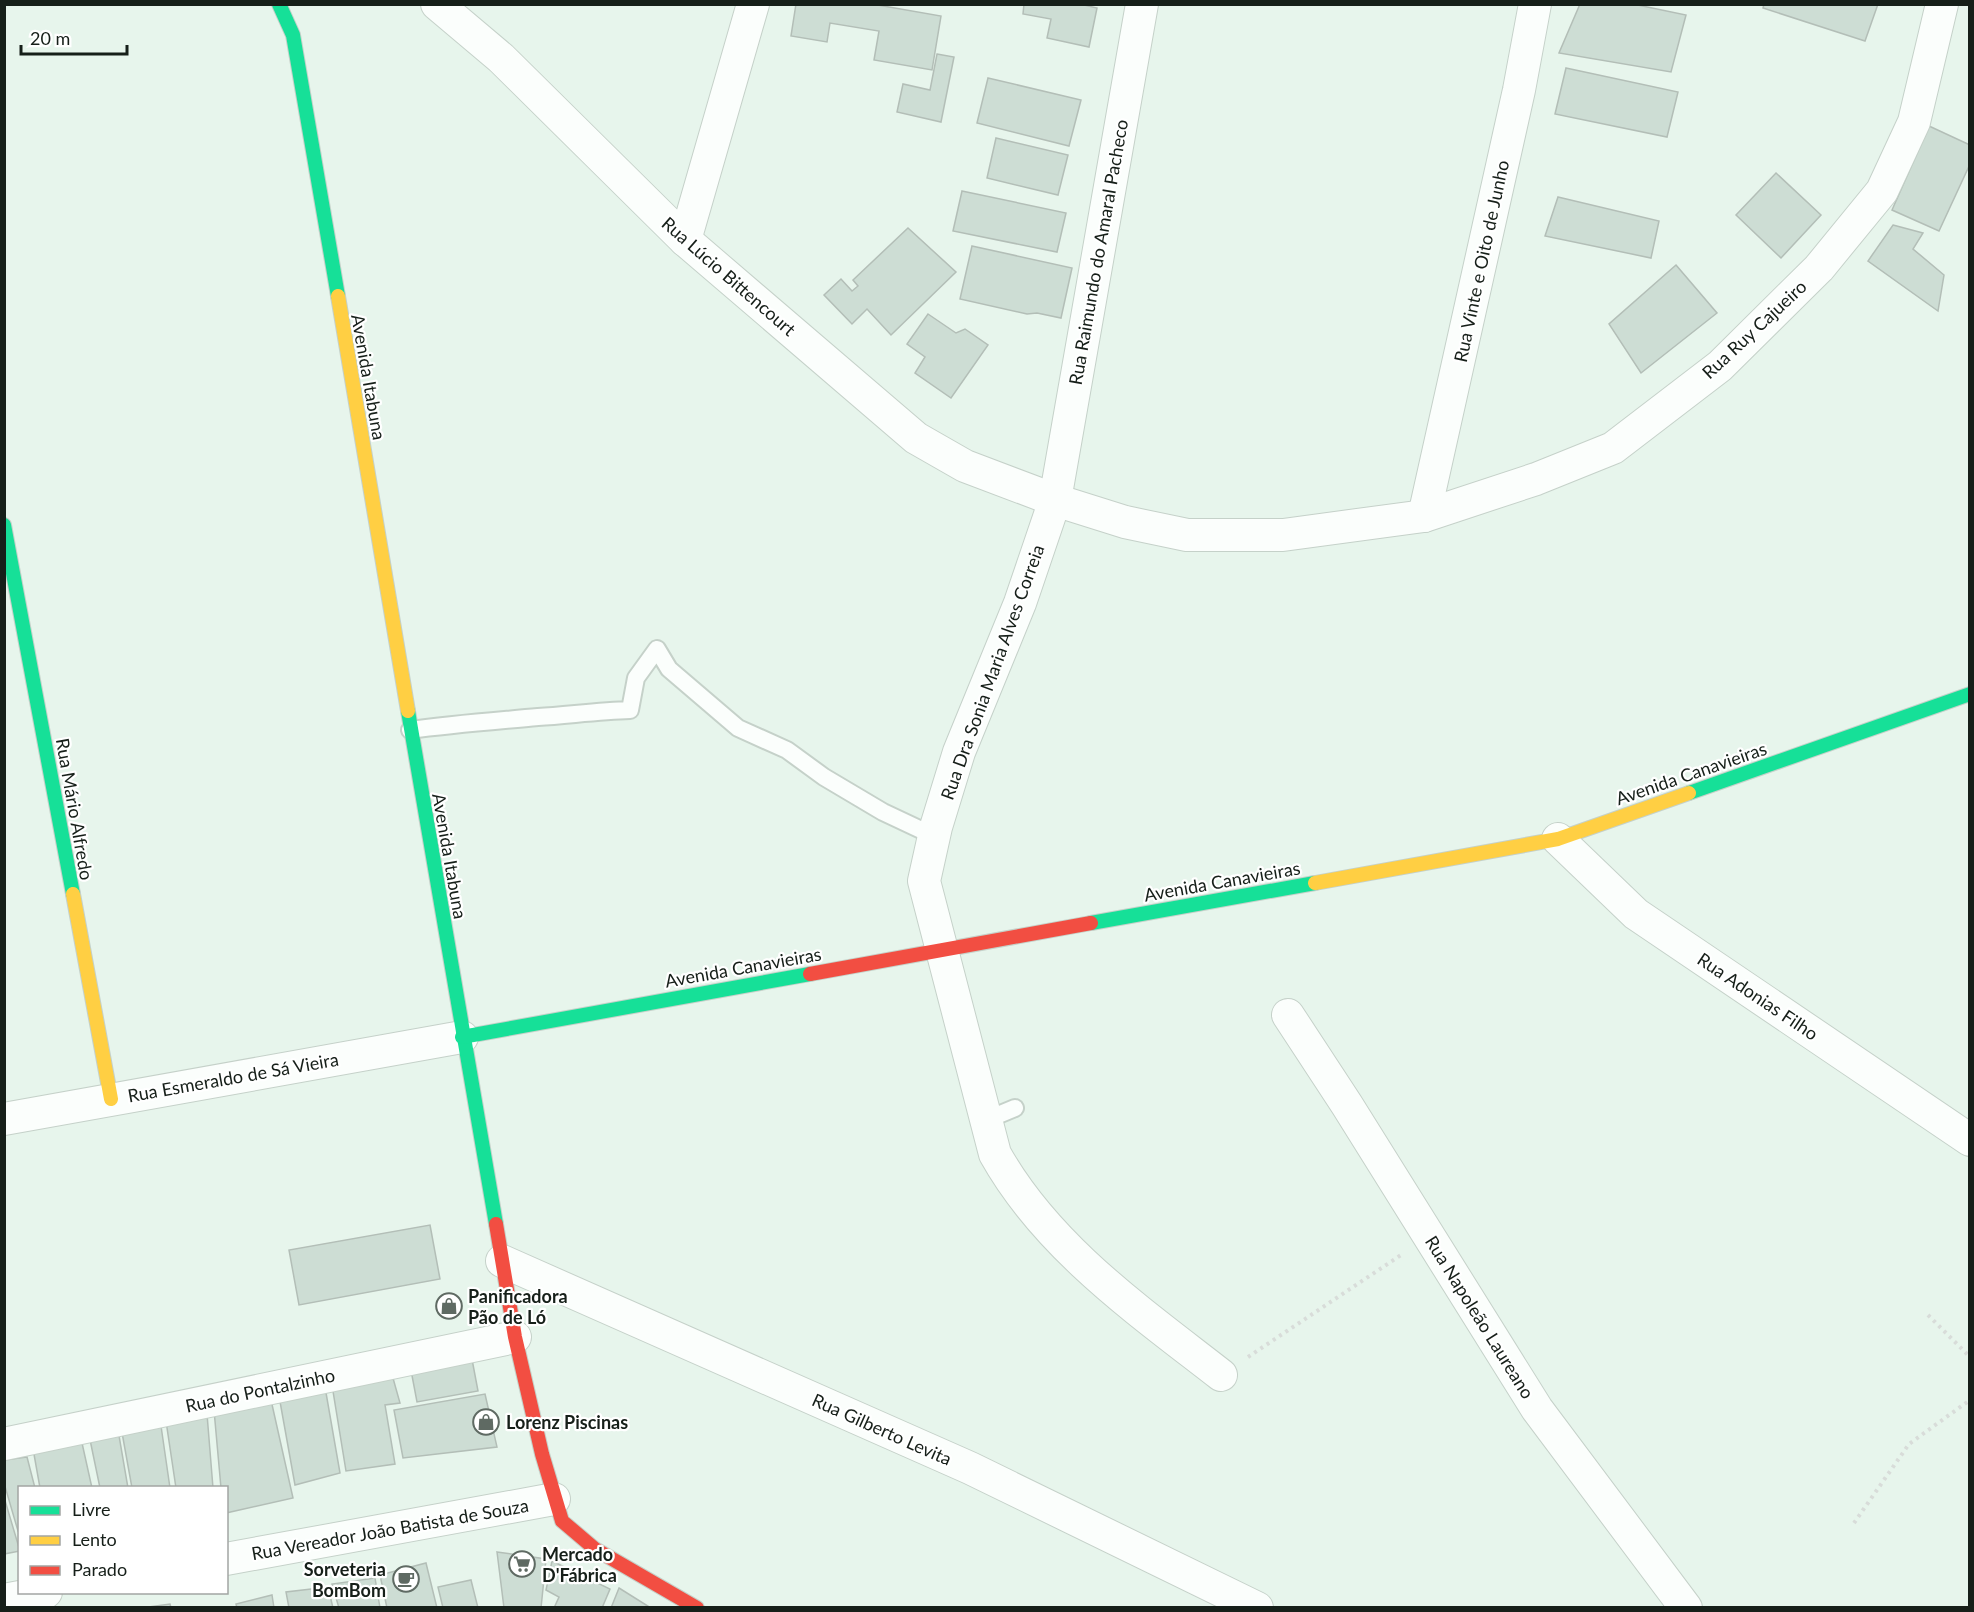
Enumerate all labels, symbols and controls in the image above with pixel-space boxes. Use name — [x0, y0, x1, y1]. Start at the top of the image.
scale bar — [21, 18, 128, 56]
text: 20 m — [30, 27, 70, 49]
street label: Rua Raimundo do Amaral Pacheco — [1064, 117, 1132, 387]
street label: Rua Vinte e Oito de Junho — [1449, 158, 1513, 364]
street label: Rua Lúcio Bittencourt — [658, 212, 801, 340]
street label: Rua Ruy Cajueiro — [1697, 275, 1811, 383]
street label: Avenida Itabuna — [347, 312, 391, 442]
street label: Rua Dra Sonia Maria Alves Correia — [936, 541, 1048, 803]
street label: Rua Mário Alfredo — [52, 736, 98, 882]
street label: Avenida Canavieiras — [1613, 737, 1770, 809]
street label: Avenida Itabuna — [428, 791, 472, 921]
street label: Avenida Canavieiras — [1142, 856, 1302, 906]
street label: Avenida Canavieiras — [663, 942, 823, 992]
street label: Rua Adonias Filho — [1693, 948, 1823, 1044]
street label: Rua Esmeraldo de Sá Vieira — [126, 1048, 340, 1106]
street label: Rua Napoleão Laureano — [1421, 1232, 1539, 1402]
place label: Panificadora Pão de Ló — [468, 1285, 568, 1328]
shop icon: Panificadora Pão de Ló — [434, 1291, 464, 1321]
street label: Rua do Pontalzinho — [183, 1363, 337, 1417]
street label: Rua Gilberto Levita — [809, 1388, 955, 1470]
shop icon: Lorenz Piscinas — [471, 1407, 501, 1437]
place label: Lorenz Piscinas — [506, 1411, 628, 1433]
legend — [18, 1486, 228, 1594]
street label: Rua Vereador João Batista de Souza — [250, 1494, 530, 1564]
text: Livre — [72, 1498, 111, 1520]
text: Lento — [72, 1528, 117, 1550]
place label: Mercado D'Fábrica — [542, 1543, 617, 1586]
supermarket icon: Mercado D'Fábrica — [507, 1549, 537, 1579]
text: Parado — [72, 1558, 127, 1580]
place label: Sorveteria BomBom — [304, 1558, 386, 1601]
cafe icon: Sorveteria BomBom — [391, 1564, 421, 1594]

